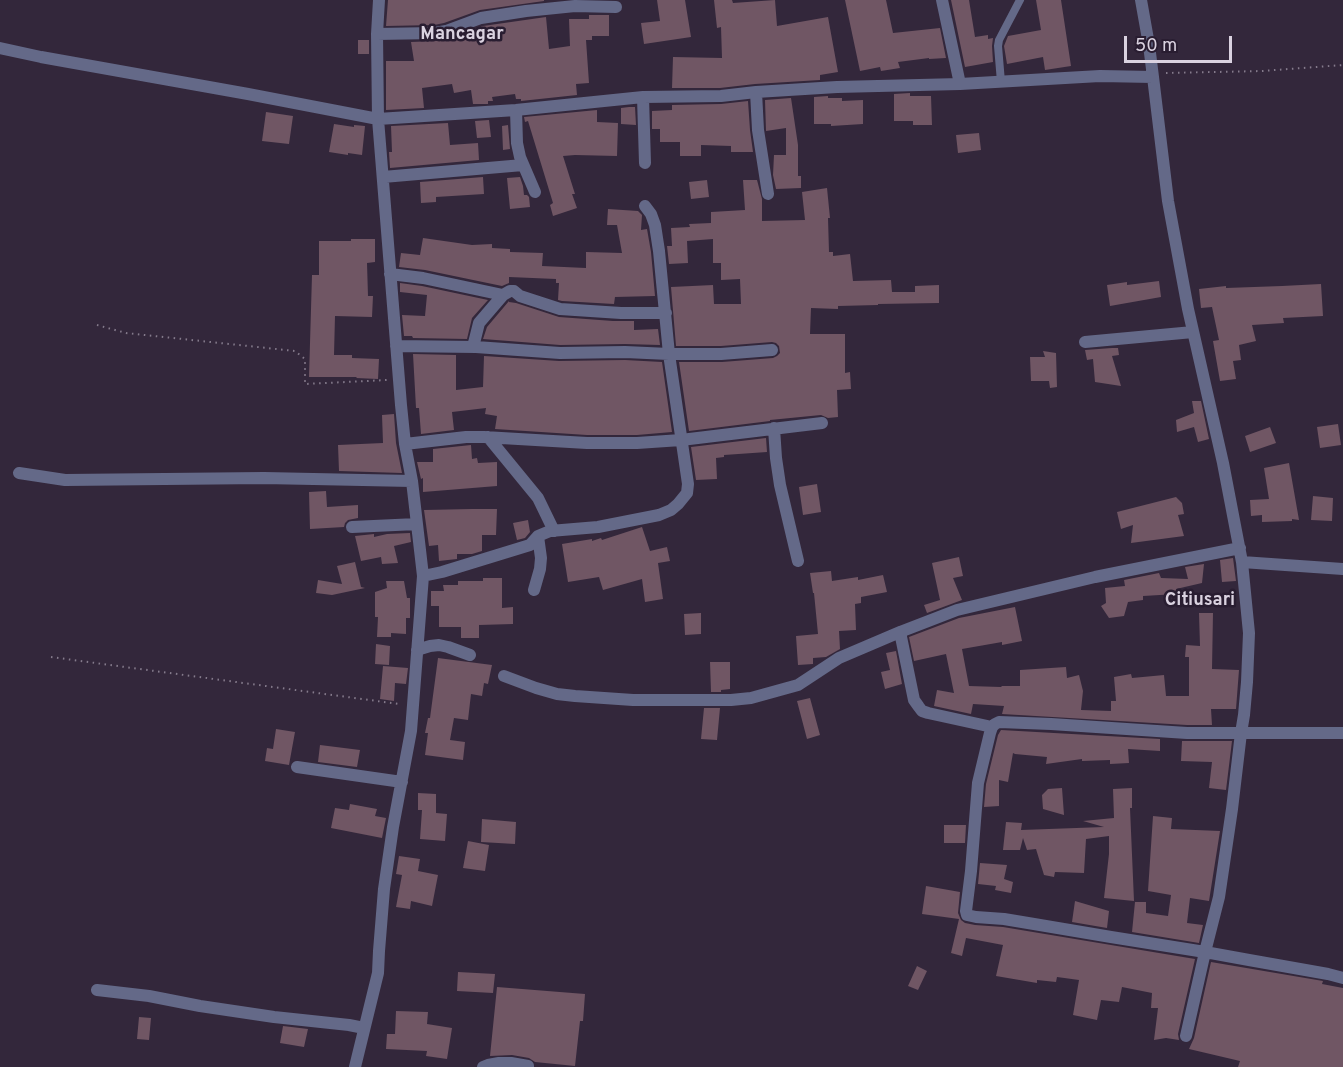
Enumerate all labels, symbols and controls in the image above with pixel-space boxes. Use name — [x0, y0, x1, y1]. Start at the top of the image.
district label: Mancagar — [420, 24, 504, 46]
scale bar — [1127, 24, 1235, 62]
text: 50 m — [1135, 35, 1177, 58]
district label: Citiusari — [1165, 590, 1235, 612]

